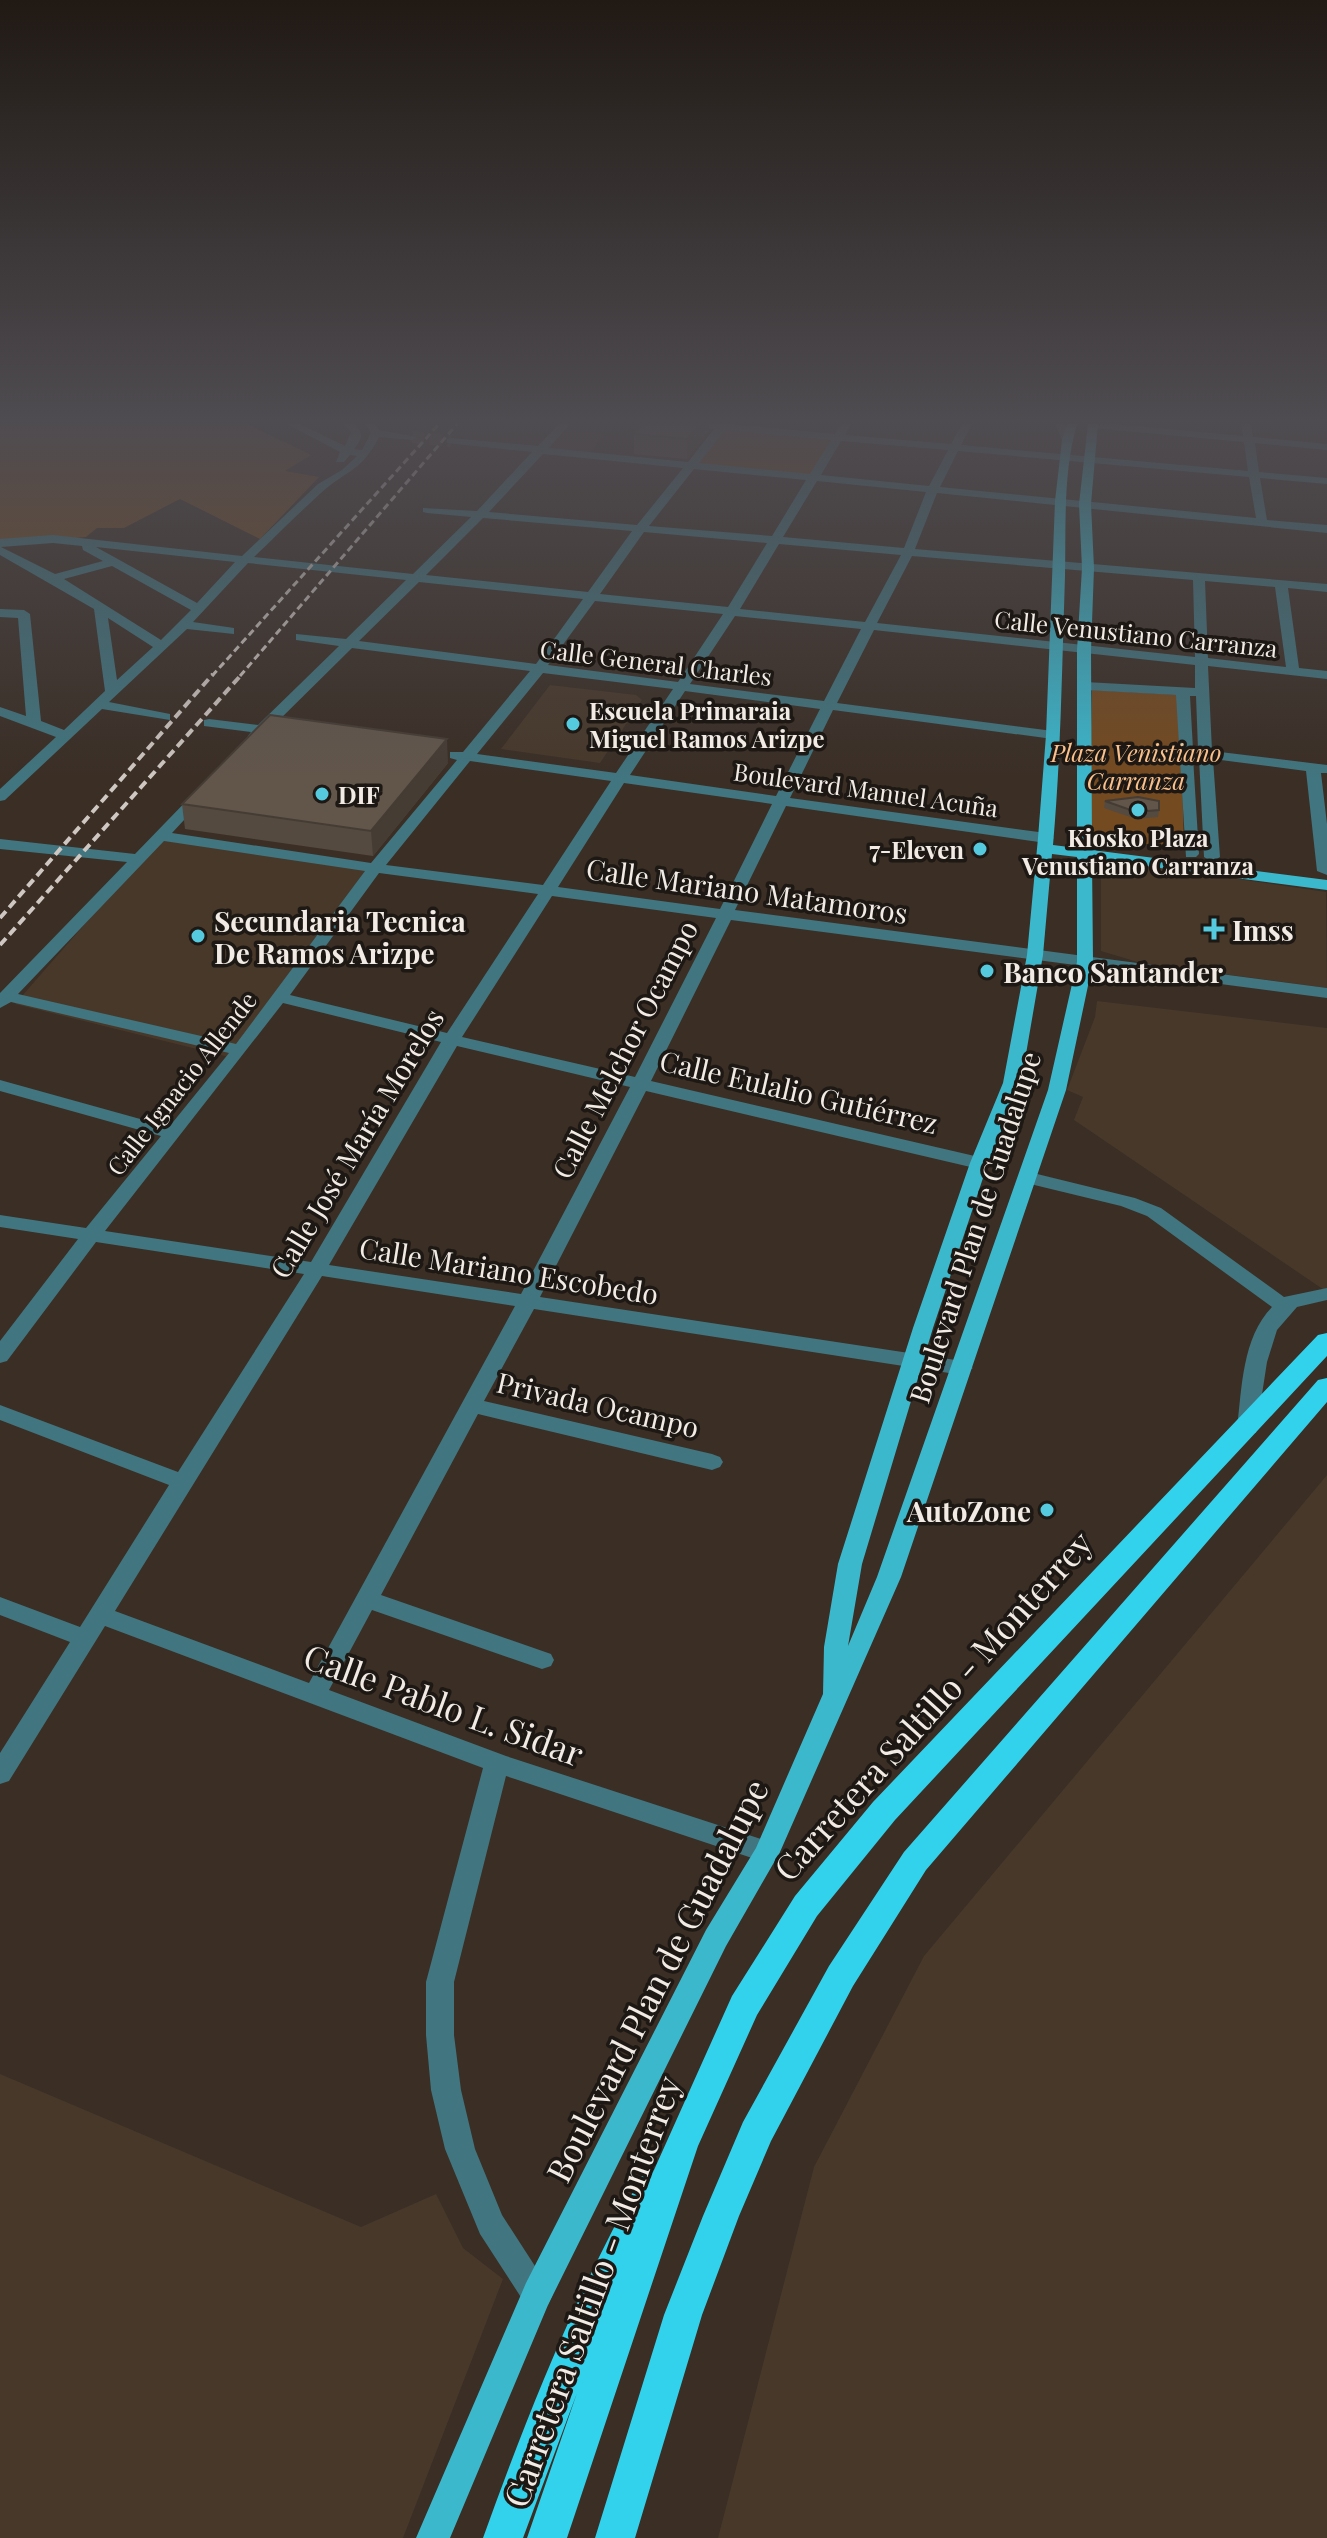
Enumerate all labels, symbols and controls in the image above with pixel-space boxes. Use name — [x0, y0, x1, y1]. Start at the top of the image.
street label: Calle Venustiano Carranza — [993, 602, 1279, 664]
street label: Calle General Charles — [538, 632, 774, 692]
place label: Escuela Primaraia Miguel Ramos Arizpe — [589, 694, 825, 754]
marker: Escuela Primaraia Miguel Ramos Arizpe — [564, 715, 582, 733]
park label: Plaza Venistiano Carranza — [1050, 736, 1221, 796]
street label: Boulevard Manuel Acuña — [732, 755, 1000, 823]
place label: DIF — [338, 778, 380, 810]
marker: DIF — [313, 785, 331, 803]
marker: Kiosko Plaza Venustiano Carranza — [1129, 801, 1147, 819]
place label: Kiosko Plaza Venustiano Carranza — [1021, 821, 1254, 881]
place label: 7-Eleven — [869, 833, 964, 865]
marker: 7-Eleven — [971, 840, 989, 858]
street label: Calle Mariano Matamoros — [584, 849, 910, 931]
place label: Secundaria Tecnica De Ramos Arizpe — [214, 902, 466, 971]
place label: Imss — [1232, 911, 1294, 948]
street label: Calle Melchor Ocampo — [543, 914, 705, 1184]
marker: Imss — [1203, 918, 1225, 940]
marker: Secundaria Tecnica De Ramos Arizpe — [189, 927, 207, 945]
place label: Banco Santander — [1003, 953, 1223, 990]
marker: Banco Santander — [978, 962, 996, 980]
street label: Calle Ignacio Allende — [99, 984, 263, 1182]
street label: Calle José María Morelos — [261, 1001, 451, 1285]
street label: Calle Eulalio Gutiérrez — [656, 1041, 942, 1141]
street label: Boulevard Plan de Guadalupe — [900, 1047, 1048, 1407]
street label: Calle Mariano Escobedo — [357, 1228, 661, 1312]
street label: Privada Ocampo — [493, 1363, 703, 1445]
place label: AutoZone — [906, 1492, 1031, 1529]
marker: AutoZone — [1038, 1501, 1056, 1519]
street label: Carretera Saltillo - Monterrey — [762, 1520, 1102, 1890]
street label: Calle Pablo L. Sidar — [298, 1632, 590, 1776]
street label: Boulevard Plan de Guadalupe — [534, 1771, 778, 2189]
street label: Carretera Saltillo - Monterrey — [491, 2069, 691, 2513]

